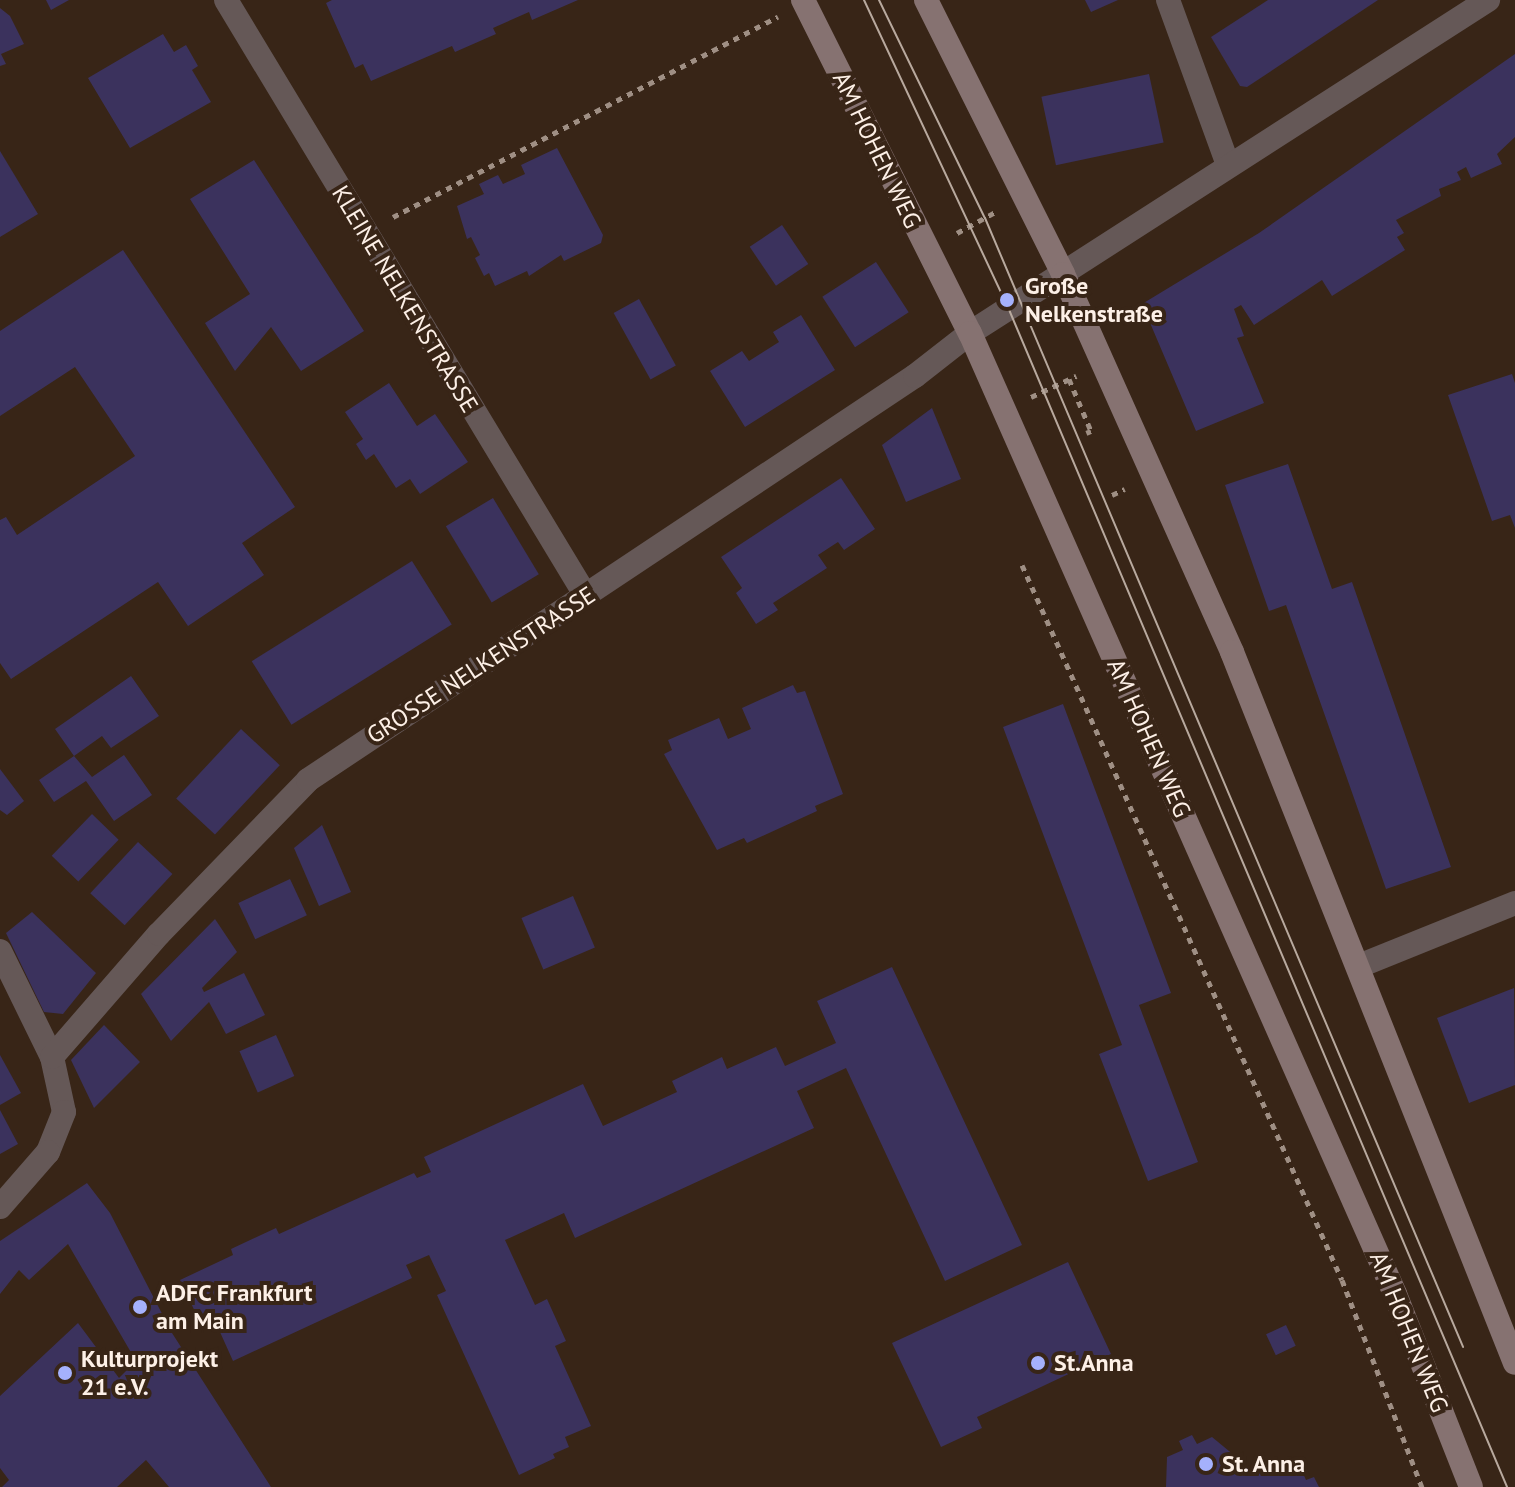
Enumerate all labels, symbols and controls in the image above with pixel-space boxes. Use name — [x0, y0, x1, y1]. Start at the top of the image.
street label: AM HOHEN WEG — [827, 67, 927, 233]
street label: KLEINE NELKENSTRASSE — [326, 180, 484, 418]
place label: Große Nelkenstraße — [1025, 272, 1163, 328]
marker: Große Nelkenstraße — [996, 289, 1018, 311]
street label: GROSSE NELKENSTRASSE — [361, 580, 601, 750]
street label: AM HOHEN WEG — [1101, 654, 1197, 822]
street label: AM HOHEN WEG — [1364, 1247, 1454, 1417]
place label: ADFC Frankfurt am Main — [156, 1279, 313, 1335]
marker: ADFC Frankfurt am Main — [131, 1298, 149, 1316]
place label: Kulturprojekt 21 e.V. — [81, 1345, 218, 1401]
place label: St.Anna — [1054, 1349, 1134, 1377]
marker: St.Anna — [1029, 1354, 1047, 1372]
marker: Kulturprojekt 21 e.V. — [56, 1364, 74, 1382]
place label: St. Anna — [1222, 1450, 1308, 1478]
marker: St. Anna — [1197, 1455, 1215, 1473]

